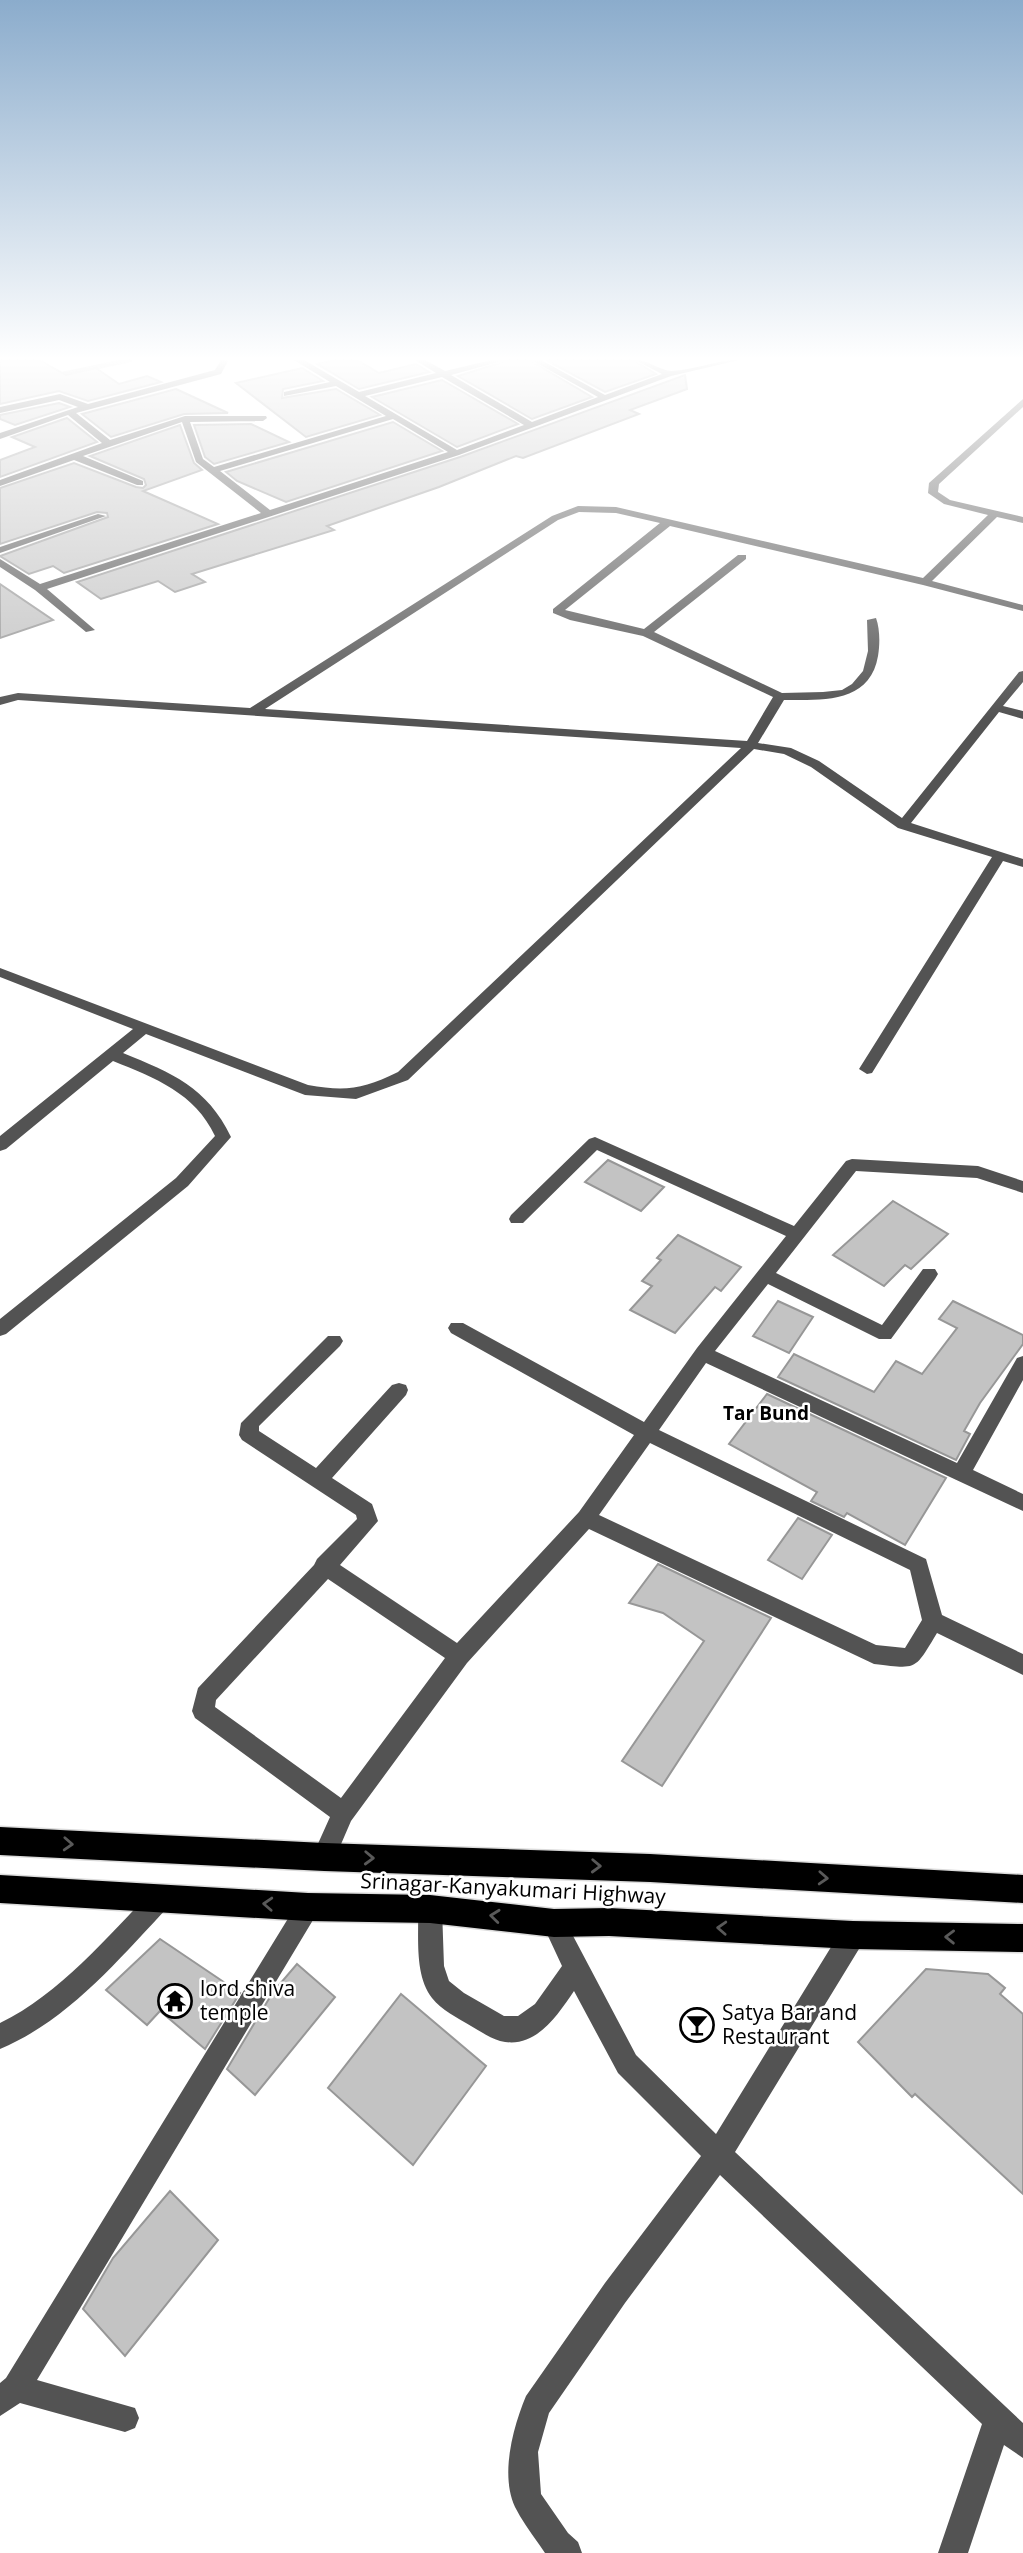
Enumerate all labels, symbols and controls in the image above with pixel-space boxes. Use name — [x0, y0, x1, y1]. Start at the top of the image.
district label: Tar Bund — [723, 1400, 809, 1426]
one-way arrow — [63, 1837, 74, 1852]
one-way arrow — [364, 1851, 375, 1866]
one-way arrow — [591, 1858, 602, 1873]
street label: Srinagar-Kanyakumari Highway — [360, 1866, 667, 1910]
one-way arrow — [818, 1870, 829, 1885]
one-way arrow — [262, 1897, 273, 1912]
one-way arrow — [489, 1909, 501, 1924]
one-way arrow — [716, 1921, 727, 1936]
one-way arrow — [944, 1929, 955, 1944]
place label: lord shiva temple — [200, 1974, 295, 2026]
temple icon: lord shiva temple — [156, 1982, 194, 2020]
place label: Satya Bar and Restaurant — [722, 1998, 857, 2050]
bar icon: Satya Bar and Restaurant — [678, 2006, 716, 2044]

